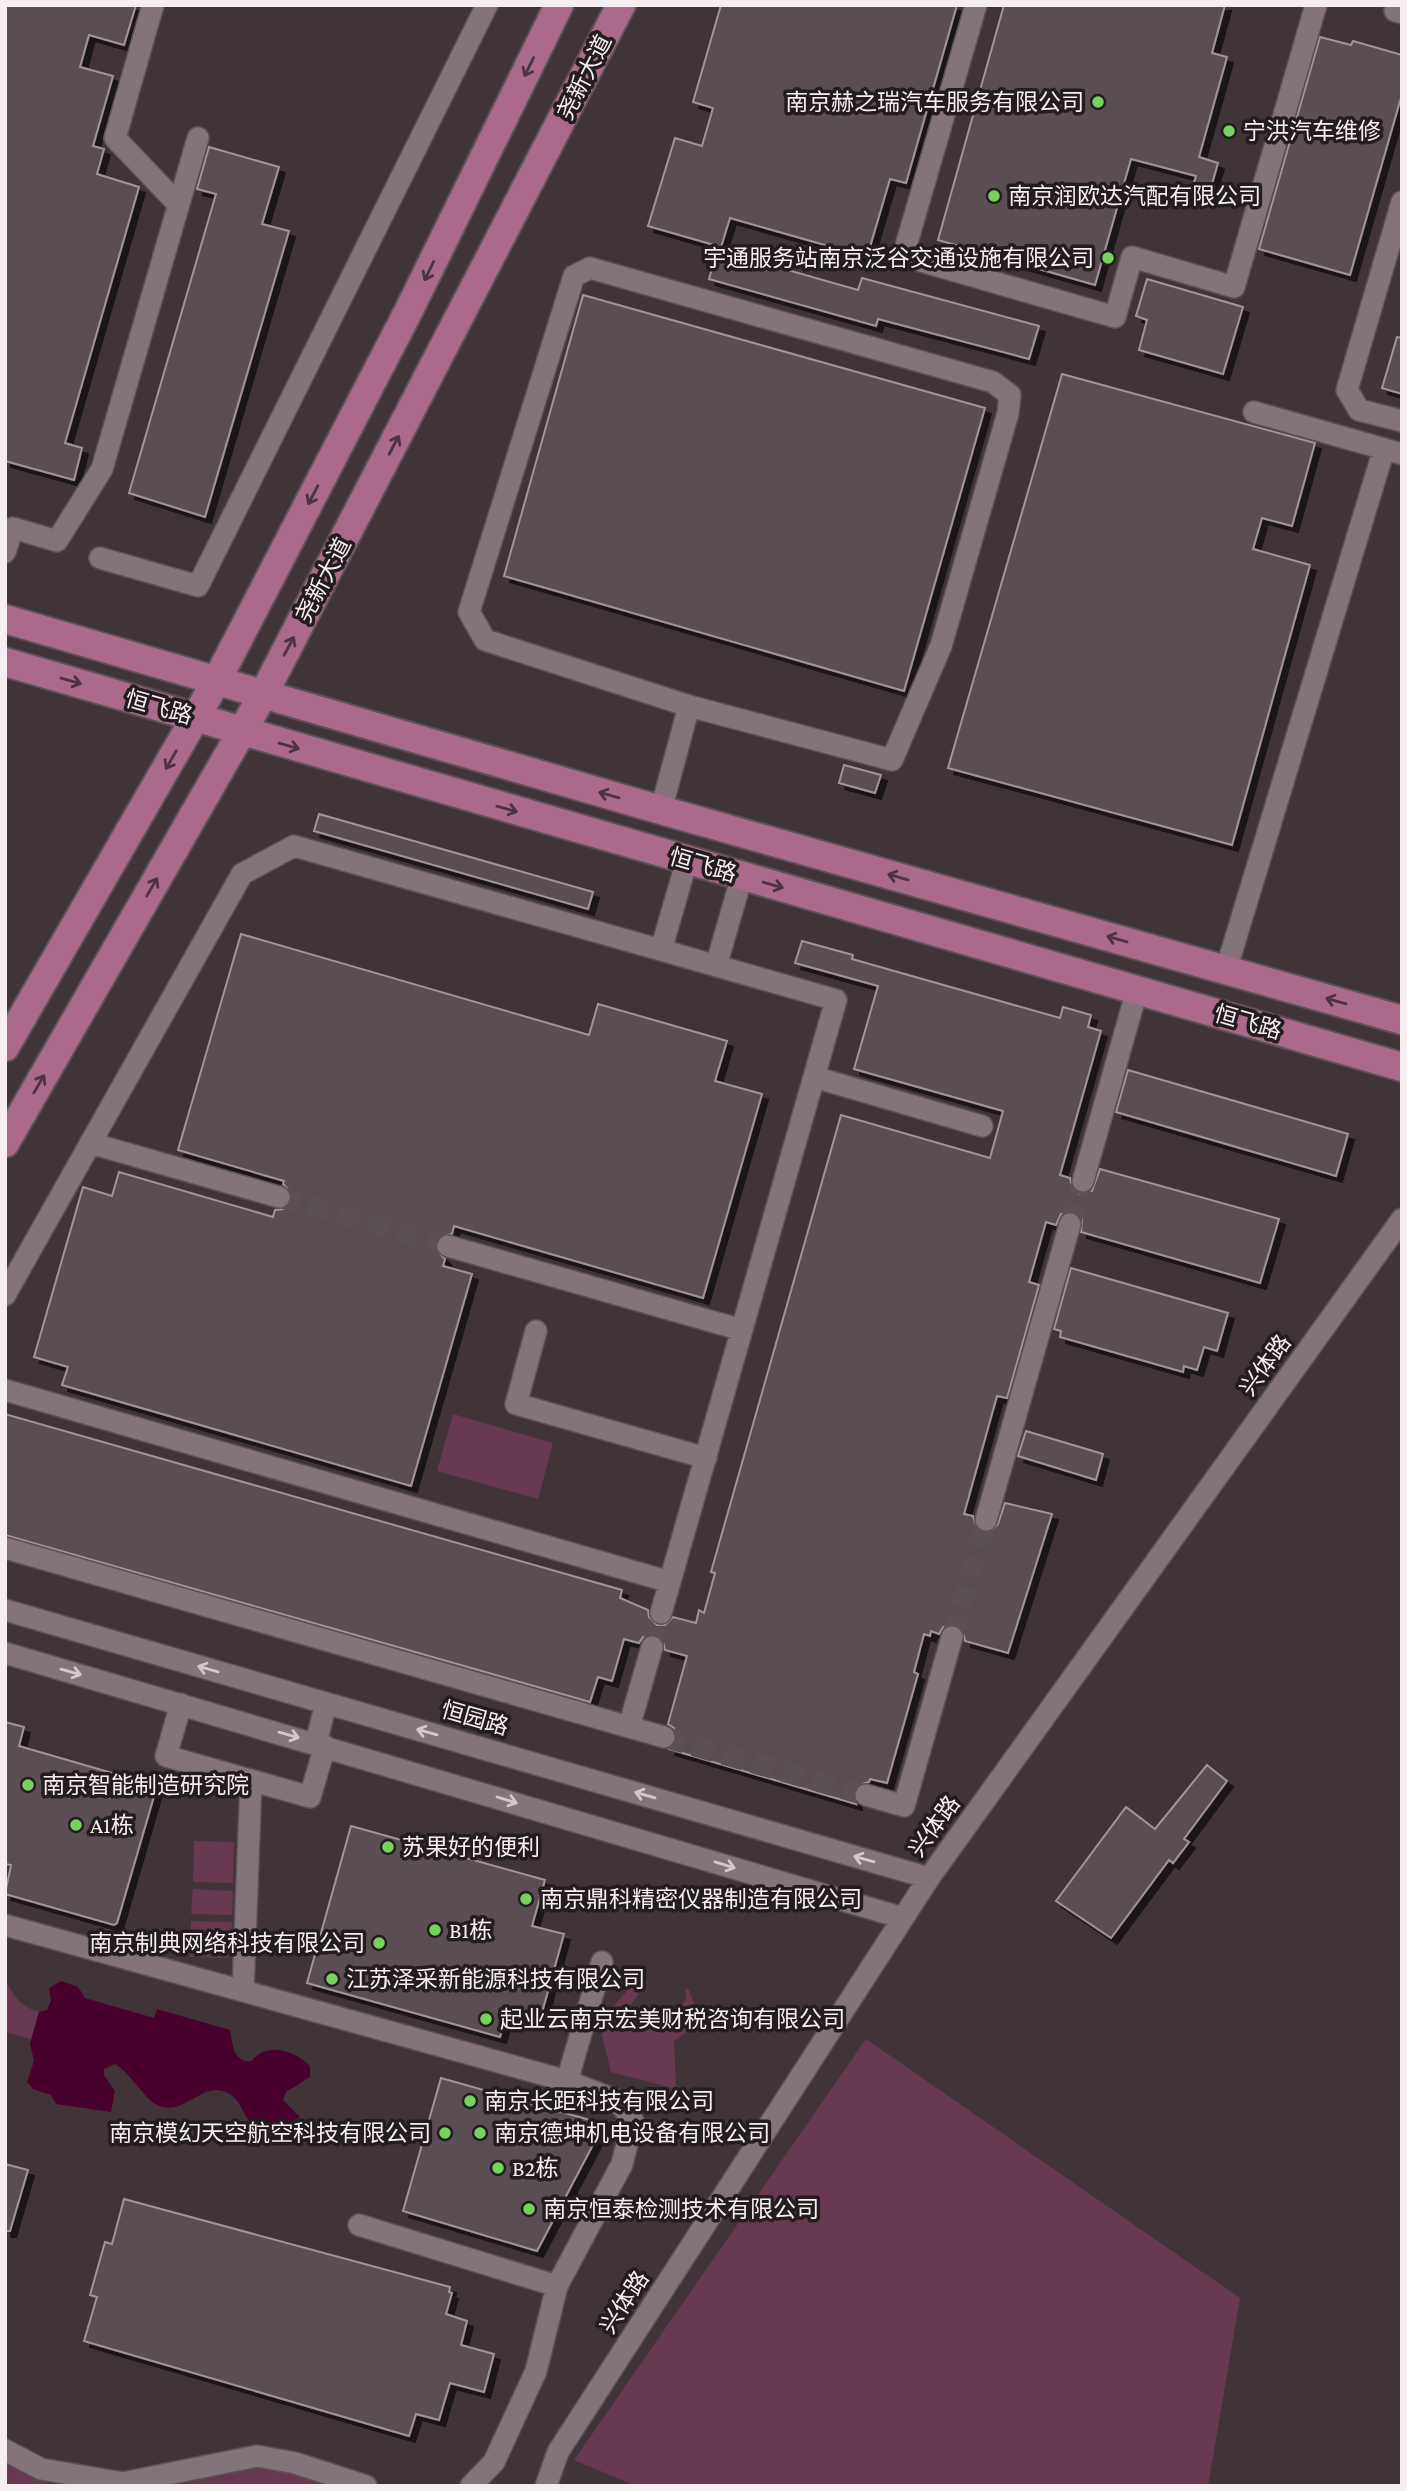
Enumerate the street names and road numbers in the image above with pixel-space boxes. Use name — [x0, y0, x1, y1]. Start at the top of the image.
street label: 尧新大道 — [552, 30, 616, 124]
street label: 尧新大道 — [290, 533, 356, 627]
street label: 恒飞路 — [122, 685, 196, 729]
street label: 恒飞路 — [666, 843, 740, 887]
street label: 恒飞路 — [1211, 1000, 1285, 1044]
street label: 兴体路 — [1234, 1329, 1296, 1401]
street label: 恒园路 — [438, 1696, 512, 1740]
street label: 兴体路 — [903, 1790, 965, 1862]
street label: 兴体路 — [594, 2266, 654, 2338]

